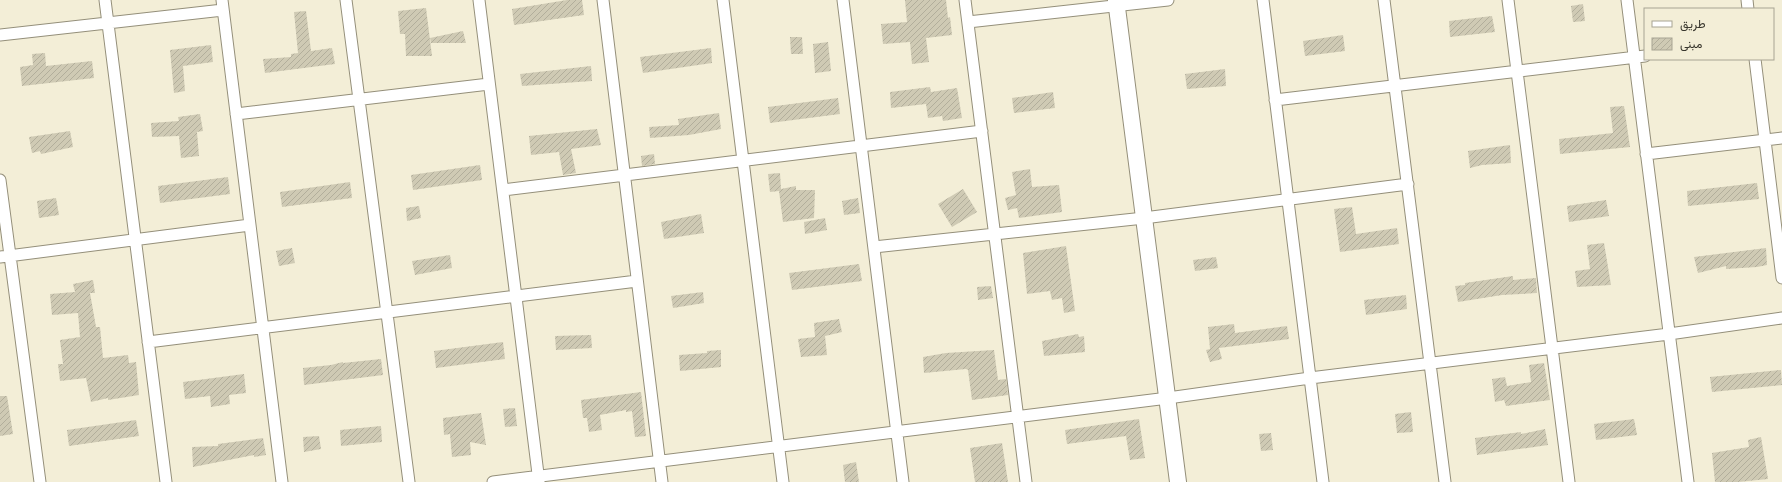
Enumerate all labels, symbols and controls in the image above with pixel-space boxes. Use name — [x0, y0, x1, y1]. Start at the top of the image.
legend — [1644, 8, 1774, 60]
text: طريق — [1680, 16, 1706, 32]
text: مبنى — [1680, 36, 1702, 52]

